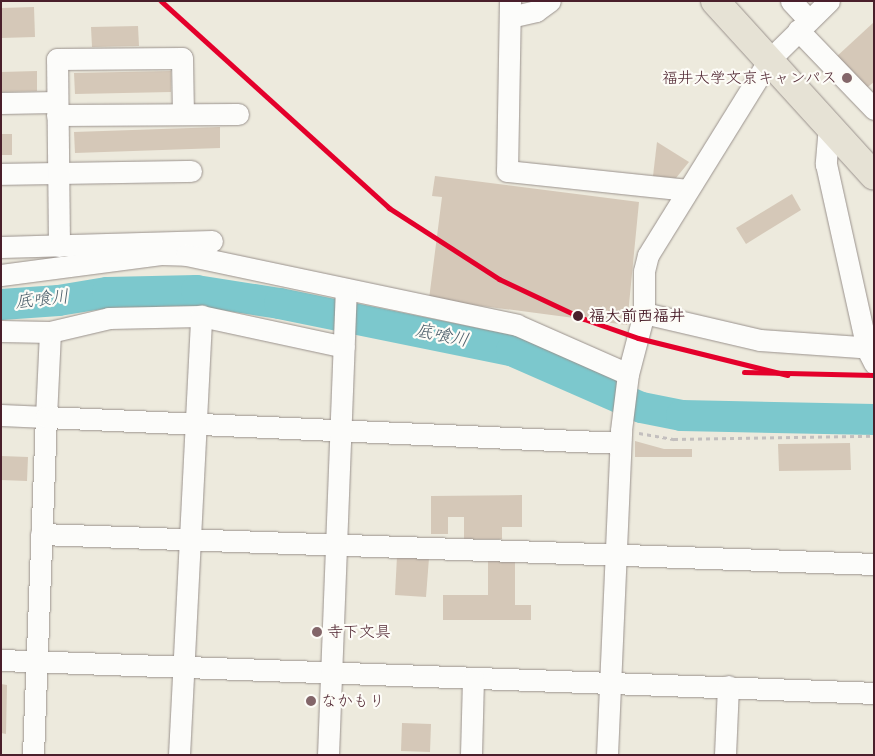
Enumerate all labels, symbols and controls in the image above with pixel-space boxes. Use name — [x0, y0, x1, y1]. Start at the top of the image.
place label: 福井大学文京キャンパス — [661, 68, 837, 88]
marker: 福井大学文京キャンパス — [841, 72, 853, 84]
water label: 底喰川 — [14, 286, 70, 314]
place label: 福大前西福井 — [589, 306, 685, 326]
marker: 福大前西福井 — [571, 309, 585, 323]
water label: 底喰川 — [413, 320, 471, 352]
place label: 寺下文具 — [327, 622, 391, 642]
marker: 寺下文具 — [311, 626, 323, 638]
place label: なかもり — [321, 691, 385, 711]
marker: なかもり — [305, 695, 317, 707]

